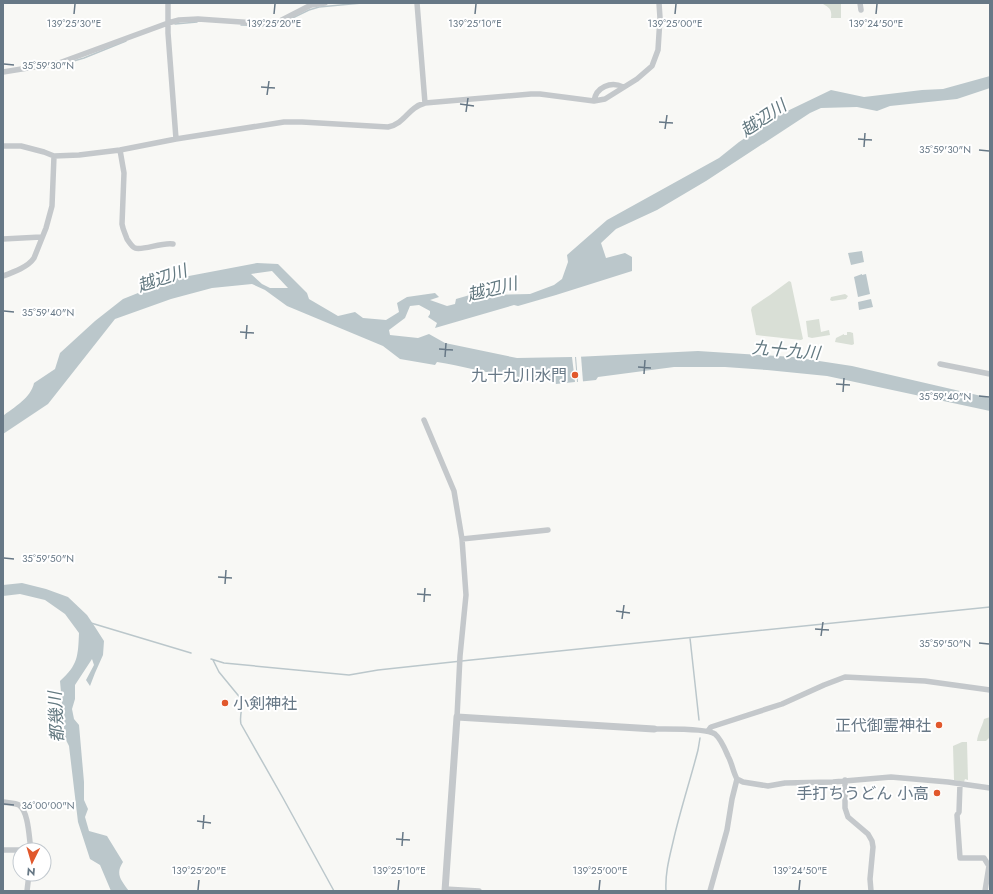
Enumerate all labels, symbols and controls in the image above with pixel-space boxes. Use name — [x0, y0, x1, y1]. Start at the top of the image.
text: 139°25'30"E — [47, 16, 101, 31]
text: 139°25'20"E — [247, 16, 301, 31]
text: 139°25'10"E — [448, 16, 502, 31]
text: 139°25'00"E — [648, 16, 702, 31]
text: 139°24'50"E — [849, 16, 903, 31]
text: 35°59'30"N — [22, 58, 74, 73]
water label: 越辺川 — [735, 93, 793, 142]
text: 35°59'30"N — [919, 142, 971, 157]
water label: 越辺川 — [134, 258, 192, 298]
water label: 越辺川 — [464, 271, 522, 307]
text: 35°59'40"N — [22, 305, 74, 320]
water label: 九十九川 — [751, 335, 823, 365]
place label: 九十九川水門 — [471, 364, 567, 387]
marker: 九十九川水門 — [570, 370, 580, 380]
text: 35°59'40"N — [919, 389, 971, 404]
text: 35°59'50"N — [22, 551, 74, 566]
text: 35°59'50"N — [919, 636, 971, 651]
water label: 都幾川 — [43, 689, 69, 743]
place label: 小剣神社 — [233, 692, 297, 715]
marker: 小剣神社 — [220, 698, 230, 708]
place label: 正代御霊神社 — [835, 714, 931, 737]
marker: 正代御霊神社 — [934, 720, 944, 730]
place label: 手打ちうどん 小高 — [796, 782, 929, 805]
marker: 手打ちうどん 小高 — [932, 788, 942, 798]
text: 36°00'00"N — [21, 798, 75, 813]
north arrow — [12, 842, 52, 882]
text: 139°25'20"E — [172, 863, 226, 878]
text: 139°25'10"E — [372, 863, 426, 878]
text: 139°25'00"E — [573, 863, 627, 878]
text: 139°24'50"E — [773, 863, 827, 878]
text: N — [26, 864, 36, 880]

